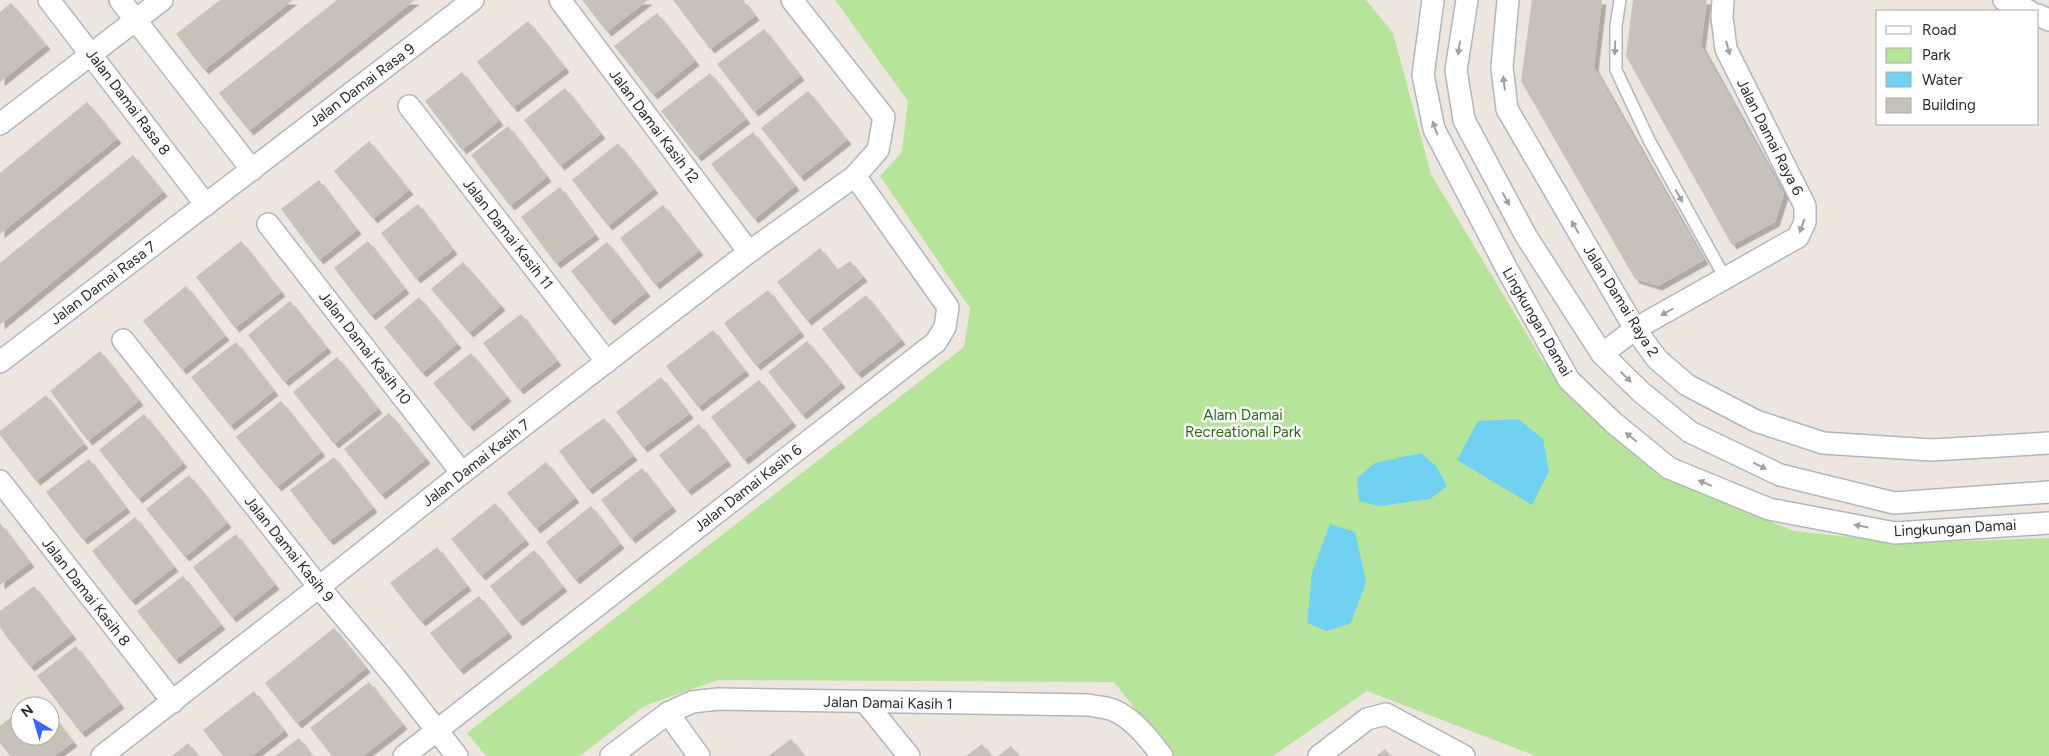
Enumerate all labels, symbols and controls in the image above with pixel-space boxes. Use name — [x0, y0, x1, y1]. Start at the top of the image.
legend — [1876, 10, 2039, 125]
text: Road — [1922, 21, 1957, 39]
street label: Jalan Damai Rasa 9 — [306, 39, 418, 131]
one-way arrow — [1455, 40, 1463, 56]
one-way arrow — [1611, 41, 1619, 57]
one-way arrow — [1724, 41, 1732, 56]
street label: Jalan Damai Rasa 8 — [82, 45, 174, 159]
text: Park — [1922, 46, 1951, 64]
street label: Jalan Damai Kasih 12 — [605, 66, 703, 186]
text: Water — [1922, 71, 1962, 89]
one-way arrow — [1500, 75, 1508, 91]
street label: Jalan Damai Raya 6 — [1733, 76, 1807, 199]
text: Building — [1922, 96, 1976, 114]
one-way arrow — [1431, 120, 1439, 135]
street label: Jalan Damai Kasih 11 — [459, 175, 557, 293]
one-way arrow — [1675, 188, 1683, 203]
one-way arrow — [1502, 192, 1510, 206]
one-way arrow — [1798, 219, 1805, 234]
one-way arrow — [1571, 220, 1579, 234]
street label: Jalan Damai Rasa 7 — [47, 237, 159, 329]
street label: Jalan Damai Raya 2 — [1579, 242, 1663, 360]
street label: Lingkungan Damai — [1498, 264, 1576, 380]
street label: Jalan Damai Kasih 10 — [315, 288, 415, 408]
one-way arrow — [1660, 307, 1673, 316]
one-way arrow — [1619, 371, 1631, 383]
park label: Alam Damai Recreational Park — [1185, 406, 1302, 441]
street label: Jalan Damai Kasih 7 — [419, 416, 533, 510]
one-way arrow — [1625, 431, 1638, 442]
street label: Jalan Damai Kasih 6 — [691, 440, 806, 536]
one-way arrow — [1753, 462, 1767, 470]
one-way arrow — [1698, 478, 1713, 486]
street label: Jalan Damai Kasih 9 — [241, 492, 337, 606]
street label: Lingkungan Damai — [1893, 516, 2017, 540]
one-way arrow — [1853, 522, 1869, 530]
street label: Jalan Damai Kasih 8 — [38, 534, 134, 650]
street label: Jalan Damai Kasih 1 — [823, 693, 953, 713]
north arrow — [10, 696, 60, 746]
text: N — [18, 701, 37, 721]

